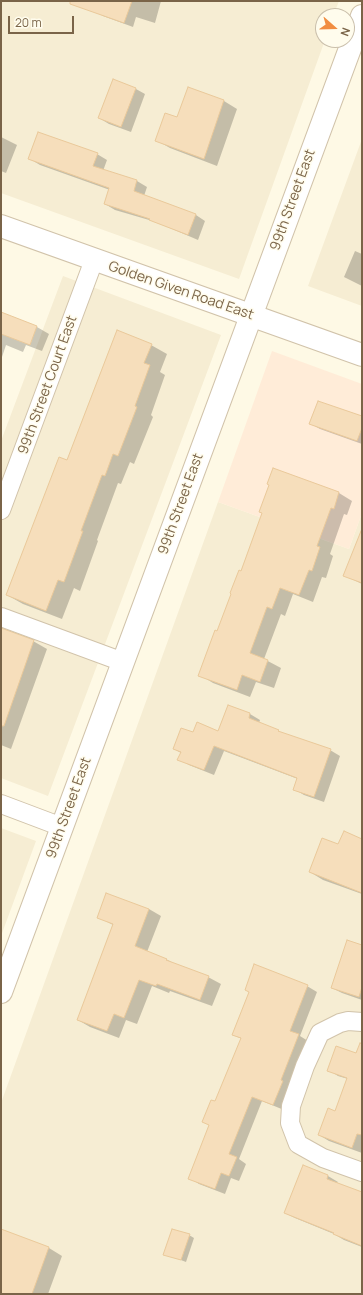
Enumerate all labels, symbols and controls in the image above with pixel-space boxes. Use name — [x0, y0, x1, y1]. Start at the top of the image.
scale bar — [10, 8, 76, 34]
north arrow — [315, 8, 355, 48]
text: 20 m — [15, 14, 42, 31]
text: N — [337, 26, 354, 38]
street label: 99th Street East — [267, 147, 319, 253]
street label: Golden Given Road East — [106, 258, 256, 324]
street label: 99th Street Court East — [15, 313, 81, 457]
street label: 99th Street East — [155, 451, 207, 557]
street label: 99th Street East — [43, 755, 95, 861]

